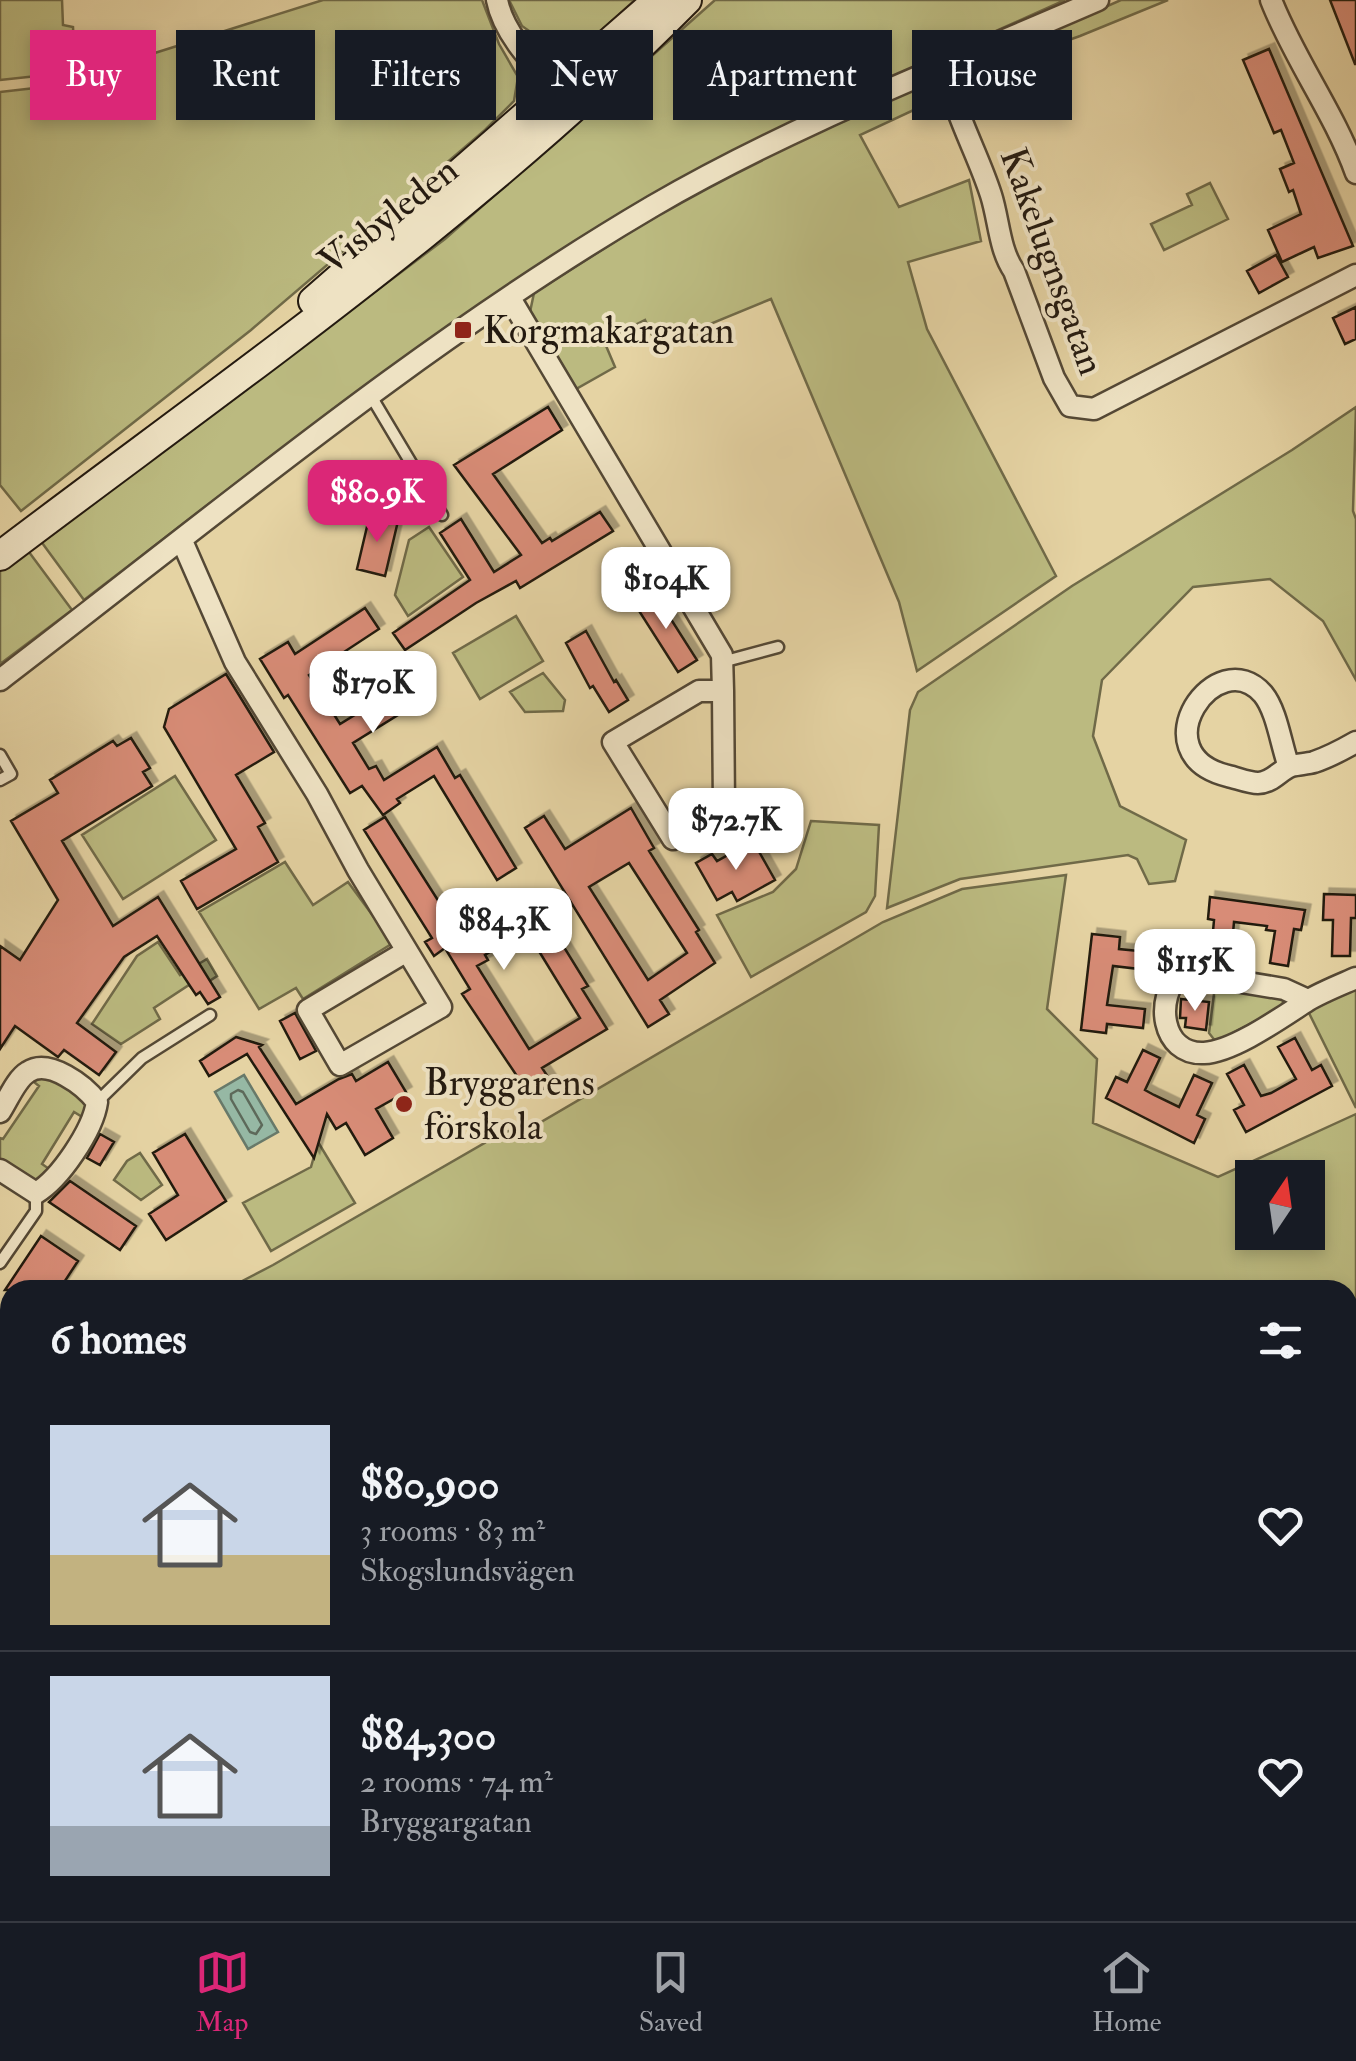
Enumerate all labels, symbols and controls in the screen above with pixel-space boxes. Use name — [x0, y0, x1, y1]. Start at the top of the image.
chip: Buy — [30, 30, 156, 120]
chip: Rent — [176, 30, 315, 120]
chip: Filters — [335, 30, 496, 120]
chip: New — [516, 30, 653, 120]
chip: Apartment — [673, 30, 892, 120]
chip: House — [912, 30, 1072, 120]
street label: Kakelugnsgatan — [989, 141, 1115, 381]
street label: Visbyleden — [309, 146, 468, 285]
place label: Korgmakargatan — [483, 307, 734, 355]
marker: Korgmakargatan — [452, 319, 474, 341]
pin: $80.9K — [296, 460, 458, 545]
text: $80.9K — [330, 472, 424, 512]
pin: $104K — [596, 547, 736, 632]
text: $104K — [623, 559, 709, 599]
pin: $170K — [303, 651, 443, 736]
text: $170K — [332, 663, 414, 703]
pin: $72.7K — [655, 788, 817, 873]
text: $72.7K — [690, 800, 782, 840]
pin: $84.3K — [423, 888, 585, 973]
text: $84.3K — [458, 900, 550, 940]
pin: $115K — [1125, 929, 1265, 1014]
text: $115K — [1156, 941, 1234, 981]
place label: Bryggarens förskola — [424, 1059, 595, 1151]
marker: Bryggarens förskola — [393, 1093, 415, 1115]
north arrow — [1235, 1160, 1325, 1250]
map controls — [1235, 1160, 1325, 1250]
icon: filters — [1253, 1313, 1308, 1368]
text: 6 homes — [50, 1314, 187, 1366]
text: $80,900 — [360, 1459, 500, 1511]
icon: home — [130, 1465, 250, 1585]
icon: heart — [1253, 1498, 1308, 1553]
text: 3 rooms · 83 m² — [360, 1511, 545, 1551]
text: Skogslundsvägen — [360, 1551, 575, 1591]
text: $84,300 — [360, 1710, 496, 1762]
icon: home — [130, 1716, 250, 1836]
icon: heart — [1253, 1749, 1308, 1804]
text: 2 rooms · 74 m² — [360, 1762, 553, 1802]
text: Bryggargatan — [360, 1802, 532, 1842]
tab: Map — [195, 1945, 250, 2040]
tab: Saved — [639, 1945, 703, 2040]
tab: Home — [1092, 1945, 1161, 2040]

